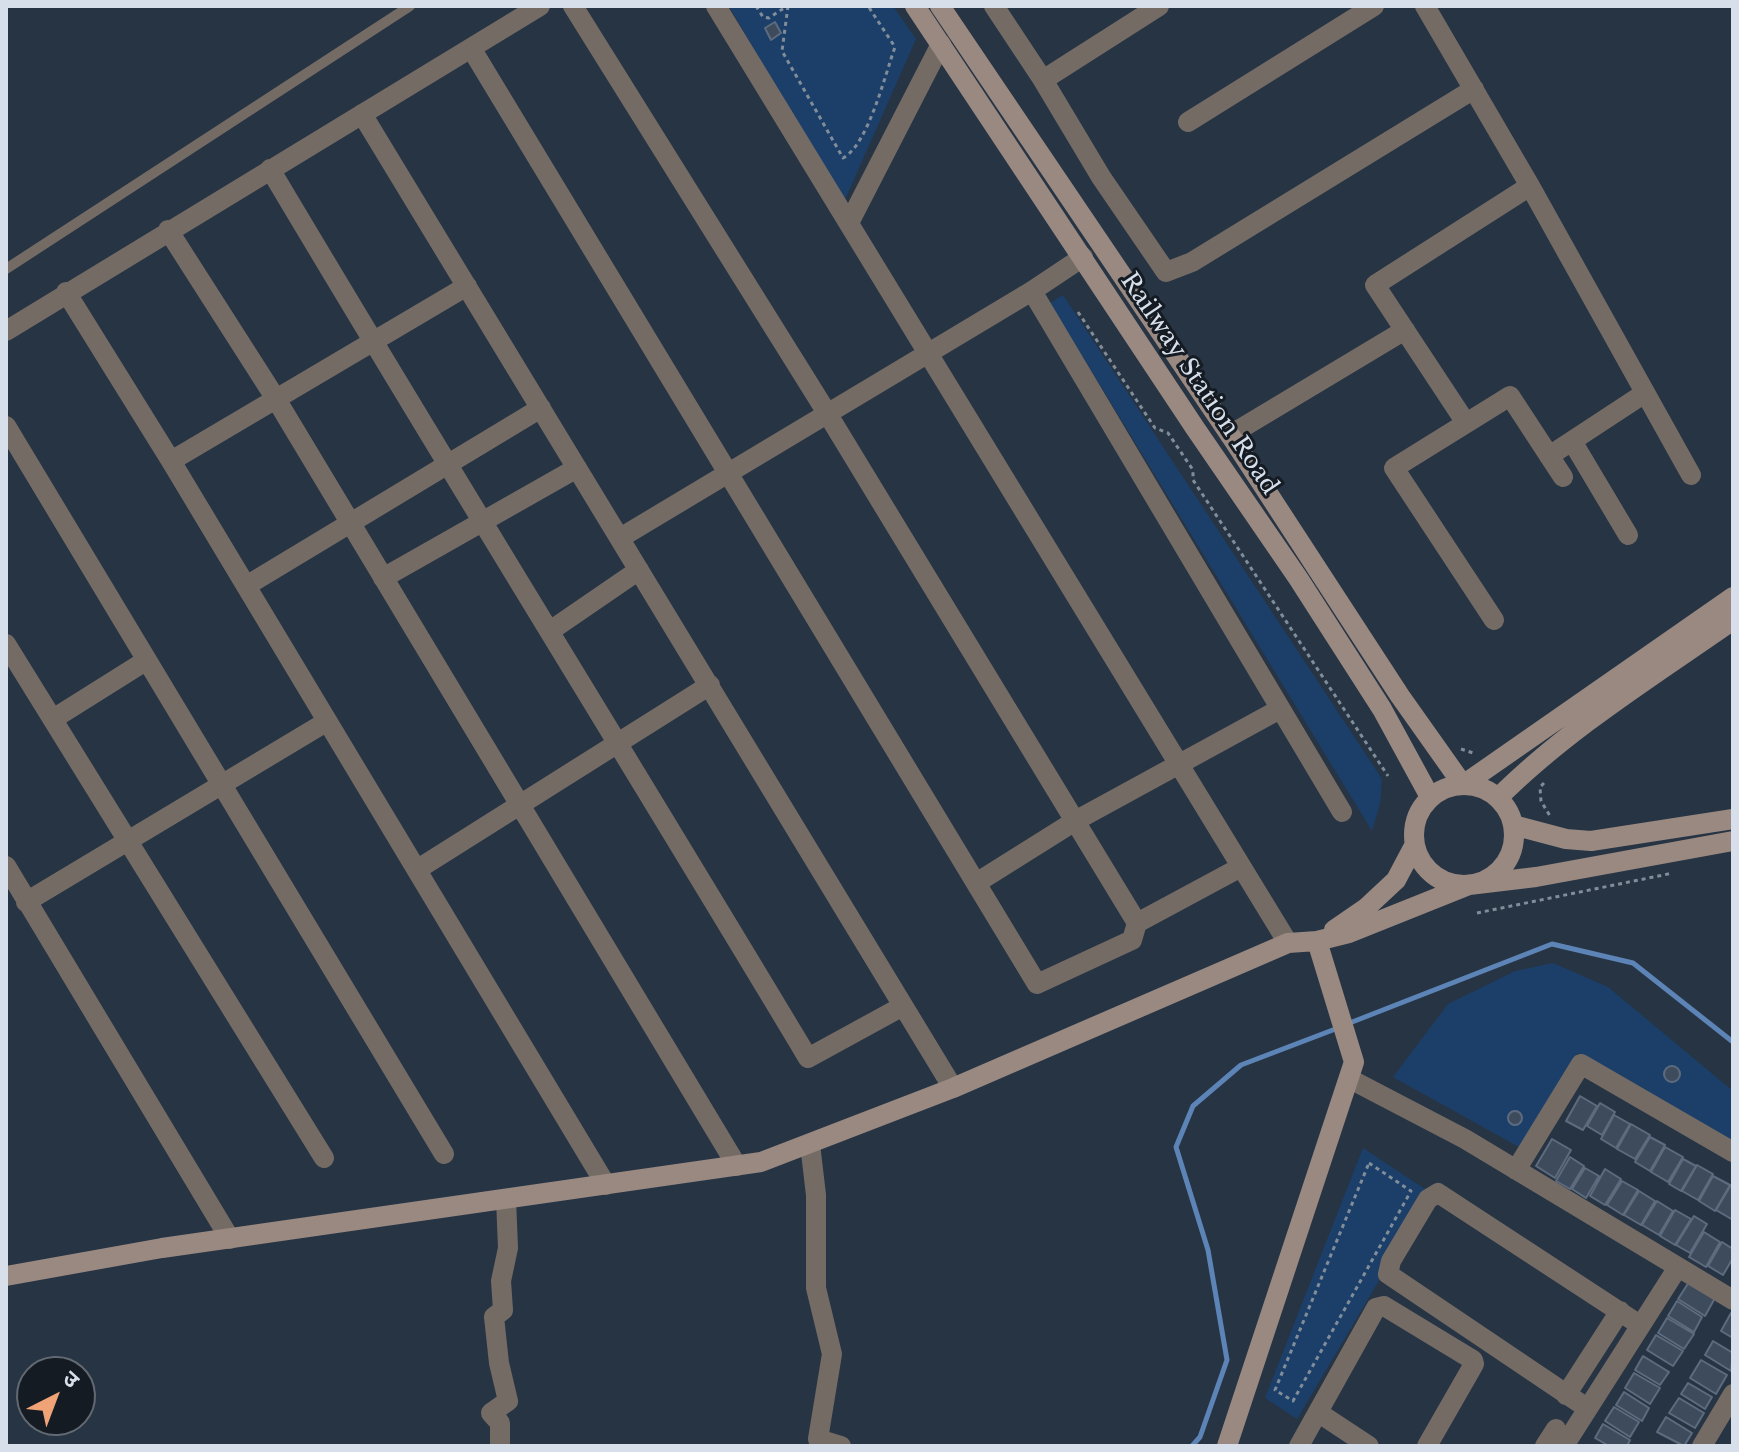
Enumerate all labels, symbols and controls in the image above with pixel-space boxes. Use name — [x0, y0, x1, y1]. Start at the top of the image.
street label: Railway Station Road — [1114, 268, 1284, 500]
north arrow — [16, 1356, 96, 1436]
text: उ — [57, 1365, 85, 1394]

